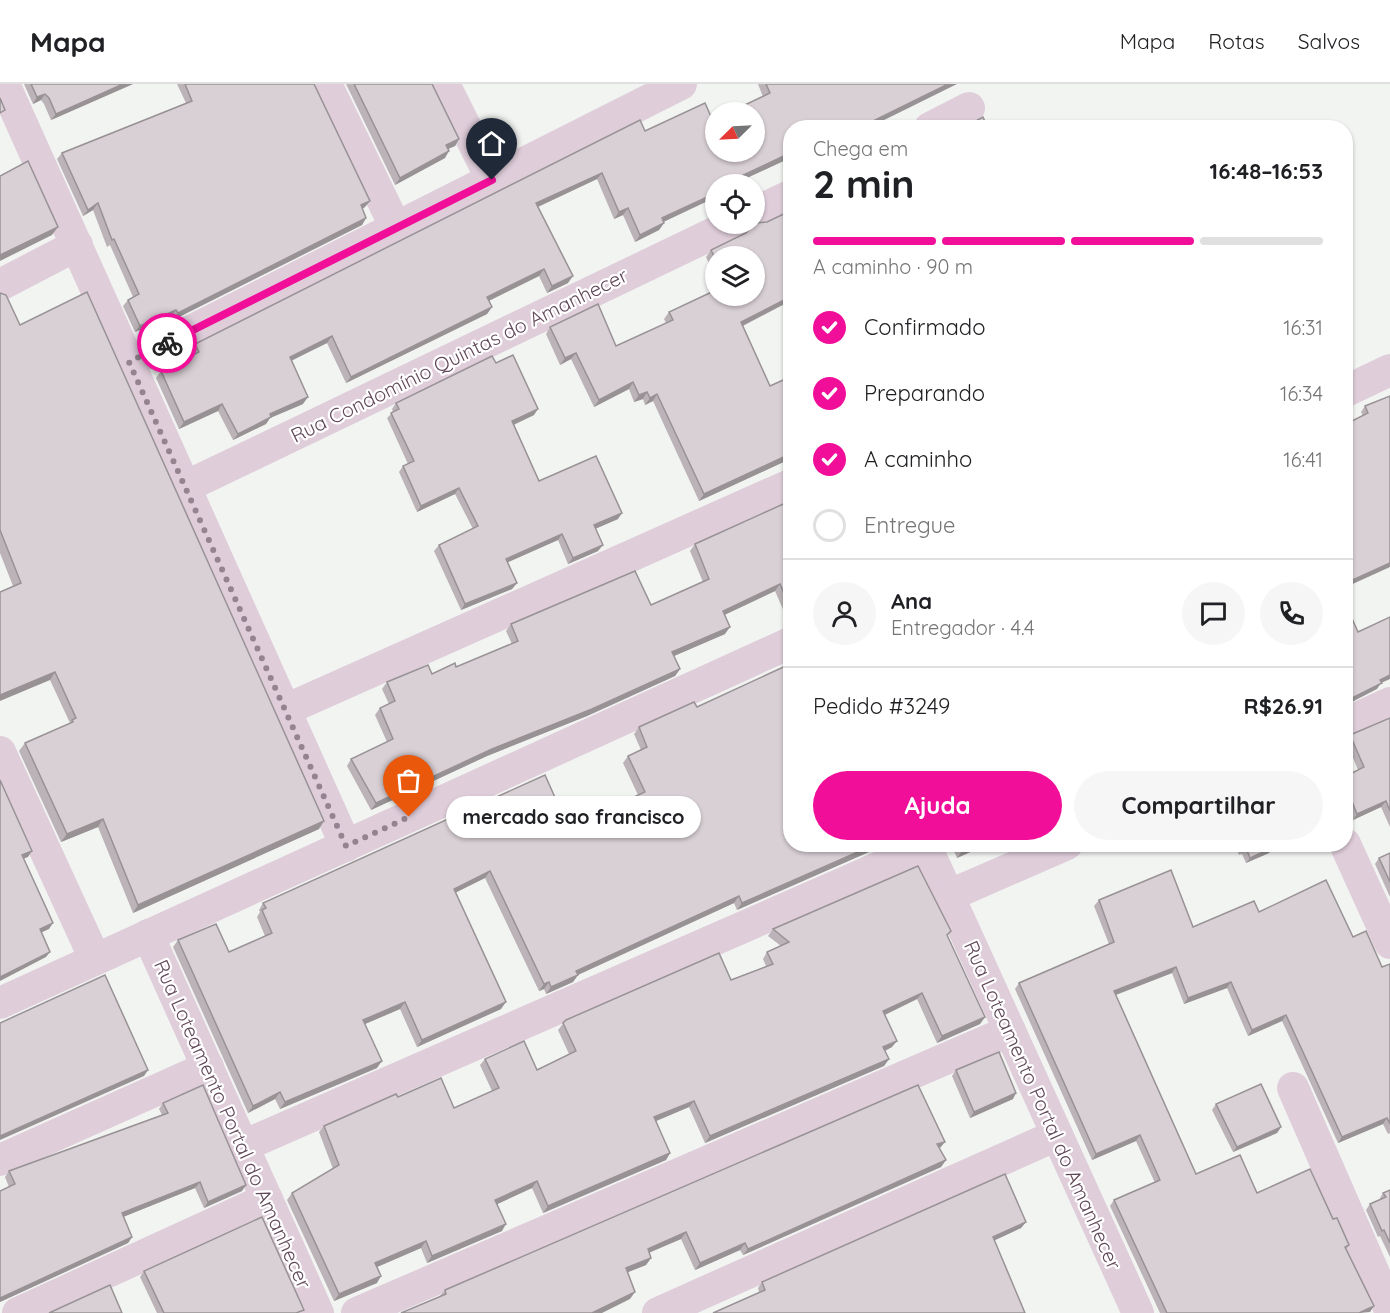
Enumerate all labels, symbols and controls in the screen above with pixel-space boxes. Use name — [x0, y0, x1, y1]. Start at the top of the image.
text: Mapa — [30, 24, 106, 59]
text: Mapa — [1120, 28, 1175, 54]
text: Rotas — [1208, 28, 1265, 54]
text: Salvos — [1298, 28, 1360, 54]
north arrow — [705, 102, 765, 162]
map controls — [705, 102, 765, 306]
pin — [466, 118, 517, 180]
icon: home — [475, 127, 508, 160]
text: Chega em — [813, 136, 908, 161]
text: 16:48–16:53 — [1210, 157, 1323, 185]
text: 2 min — [813, 159, 915, 208]
button: locate — [705, 174, 765, 234]
button: layers — [705, 246, 765, 306]
text: A caminho · 90 m — [813, 254, 973, 279]
street label: Rua Condomínio Quintas do Amanhecer — [286, 262, 632, 448]
icon: check — [813, 311, 846, 344]
courier — [137, 313, 197, 373]
text: Confirmado — [864, 313, 985, 341]
text: 16:31 — [1283, 315, 1323, 340]
icon: bike — [151, 327, 184, 360]
icon: check — [813, 377, 846, 410]
text: Preparando — [864, 379, 985, 407]
text: 16:34 — [1280, 381, 1323, 406]
icon: check — [813, 443, 846, 476]
text: A caminho — [864, 445, 972, 473]
text: 16:41 — [1283, 447, 1323, 472]
text: Entregue — [864, 511, 955, 539]
button: person — [813, 582, 876, 645]
button: chat — [1182, 582, 1245, 645]
button: phone — [1260, 582, 1323, 645]
text: Ana — [891, 587, 932, 615]
text: Entregador · 4.4 — [891, 615, 1034, 640]
text: Pedido #3249 — [813, 692, 950, 720]
text: R$26.91 — [1244, 692, 1323, 720]
pin — [383, 755, 434, 817]
icon: bag — [392, 764, 425, 797]
button: Ajuda — [813, 771, 1062, 840]
button: Compartilhar — [1074, 771, 1323, 840]
callout: mercado sao francisco — [445, 796, 700, 838]
text: mercado sao francisco — [463, 804, 684, 829]
street label: Rua Loteamento Portal do Amanhecer — [959, 937, 1127, 1274]
street label: Rua Loteamento Portal do Amanhecer — [149, 956, 317, 1293]

